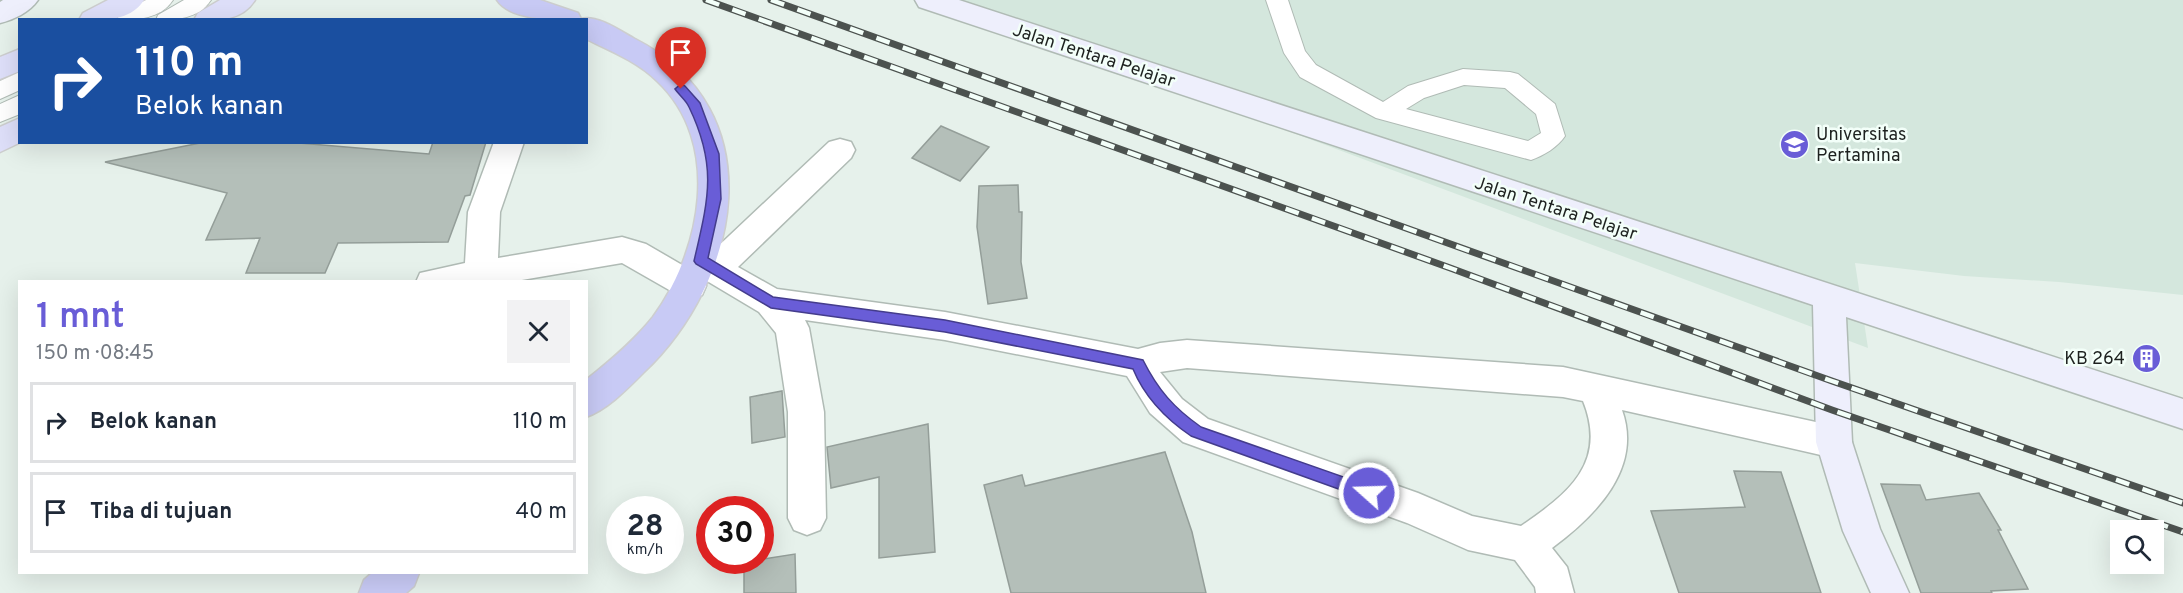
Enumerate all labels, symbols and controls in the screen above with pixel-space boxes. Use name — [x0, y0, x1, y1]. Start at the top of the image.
street label: Jalan Tentara Pelajar — [1009, 19, 1178, 94]
pin — [655, 27, 706, 89]
icon: arrive — [664, 36, 697, 69]
text: 110 m — [135, 38, 244, 91]
icon: right — [36, 42, 114, 120]
text: Belok kanan — [135, 90, 284, 124]
place label: Universitas Pertamina — [1816, 124, 1906, 168]
school or university icon: Universitas Pertamina — [1779, 128, 1811, 160]
street label: Jalan Tentara Pelajar — [1471, 172, 1640, 247]
text: 1 mnt — [36, 295, 125, 341]
button: close — [507, 300, 570, 363]
text: 150 m · 08:45 — [36, 341, 154, 367]
building icon: KB 264 — [2130, 342, 2162, 374]
place label: KB 264 — [2064, 348, 2125, 371]
icon: right — [39, 406, 72, 439]
text: Belok kanan — [90, 409, 217, 436]
text: 110 m — [513, 409, 567, 436]
position arrow — [1337, 461, 1401, 525]
icon: arrive — [39, 496, 72, 529]
speed limit sign: 30 — [696, 496, 774, 574]
text: Tiba di tujuan — [90, 499, 232, 526]
text: 40 m — [515, 499, 567, 526]
text: 28 — [626, 509, 664, 546]
map controls — [2110, 520, 2164, 574]
button: search — [2110, 520, 2164, 574]
text: km/h — [627, 541, 663, 560]

